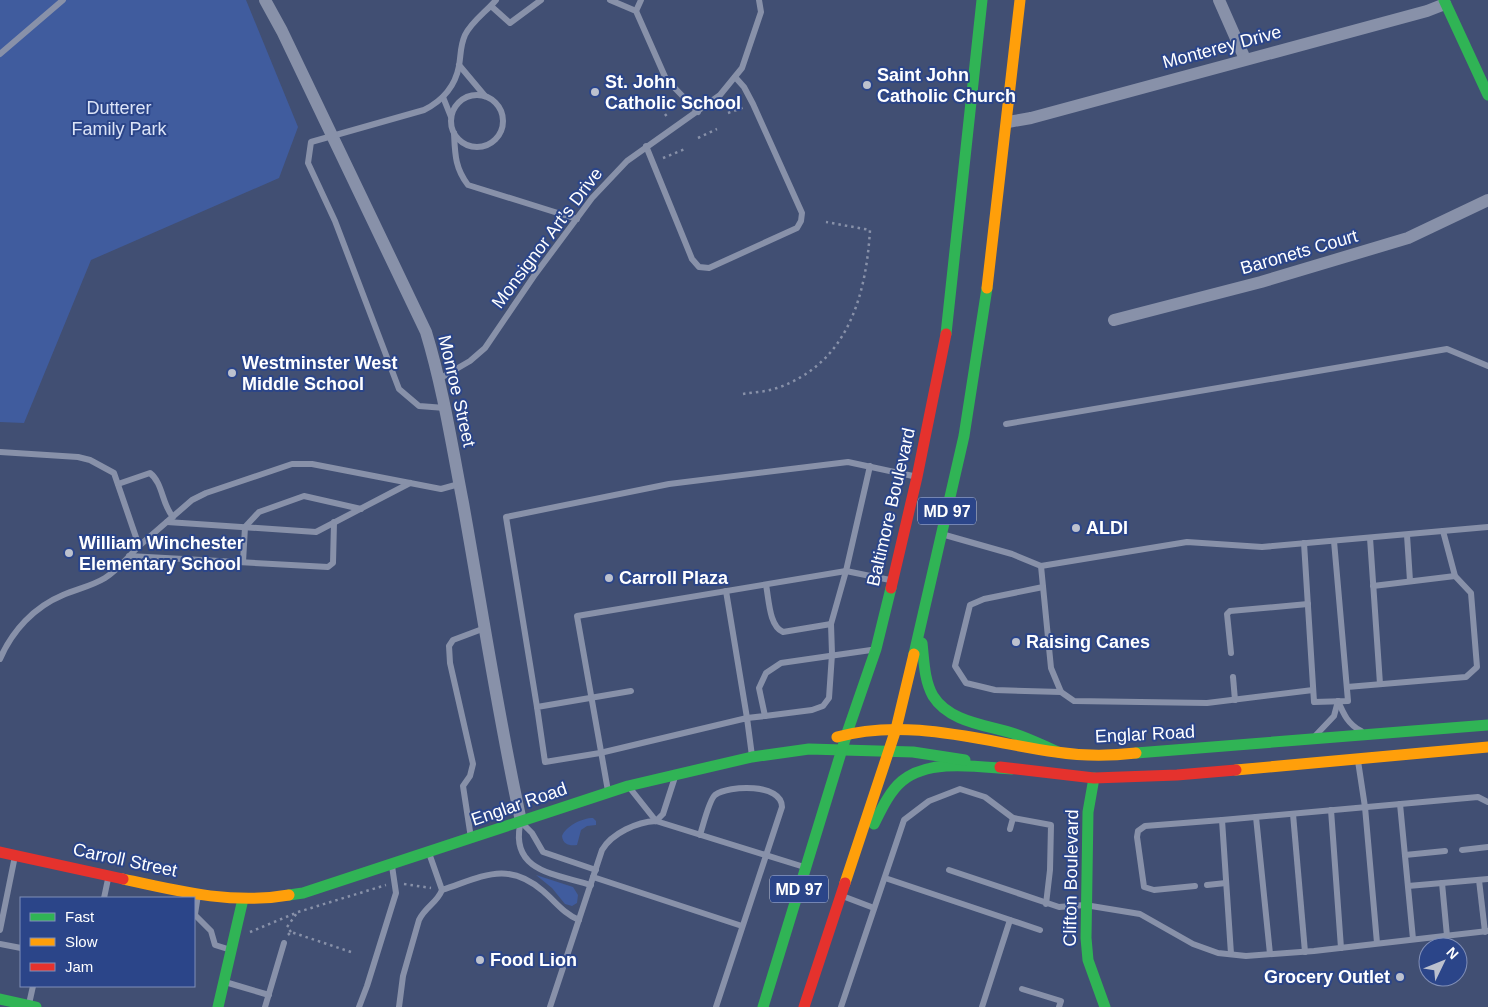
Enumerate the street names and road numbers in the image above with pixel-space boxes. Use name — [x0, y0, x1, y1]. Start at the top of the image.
street label: Monterey Drive — [1160, 22, 1284, 72]
street label: Monsignor Art’s Drive — [488, 164, 606, 312]
street label: Baronets Court — [1238, 226, 1360, 278]
street label: Monroe Street — [434, 333, 480, 449]
street label: Baltimore Boulevard — [863, 426, 919, 588]
road number: MD 97 — [918, 498, 976, 524]
street label: Englar Road — [1095, 721, 1195, 747]
street label: Englar Road — [468, 778, 570, 830]
street label: Clifton Boulevard — [1060, 809, 1082, 947]
street label: Carroll Street — [71, 839, 179, 881]
road number: MD 97 — [770, 876, 828, 902]

